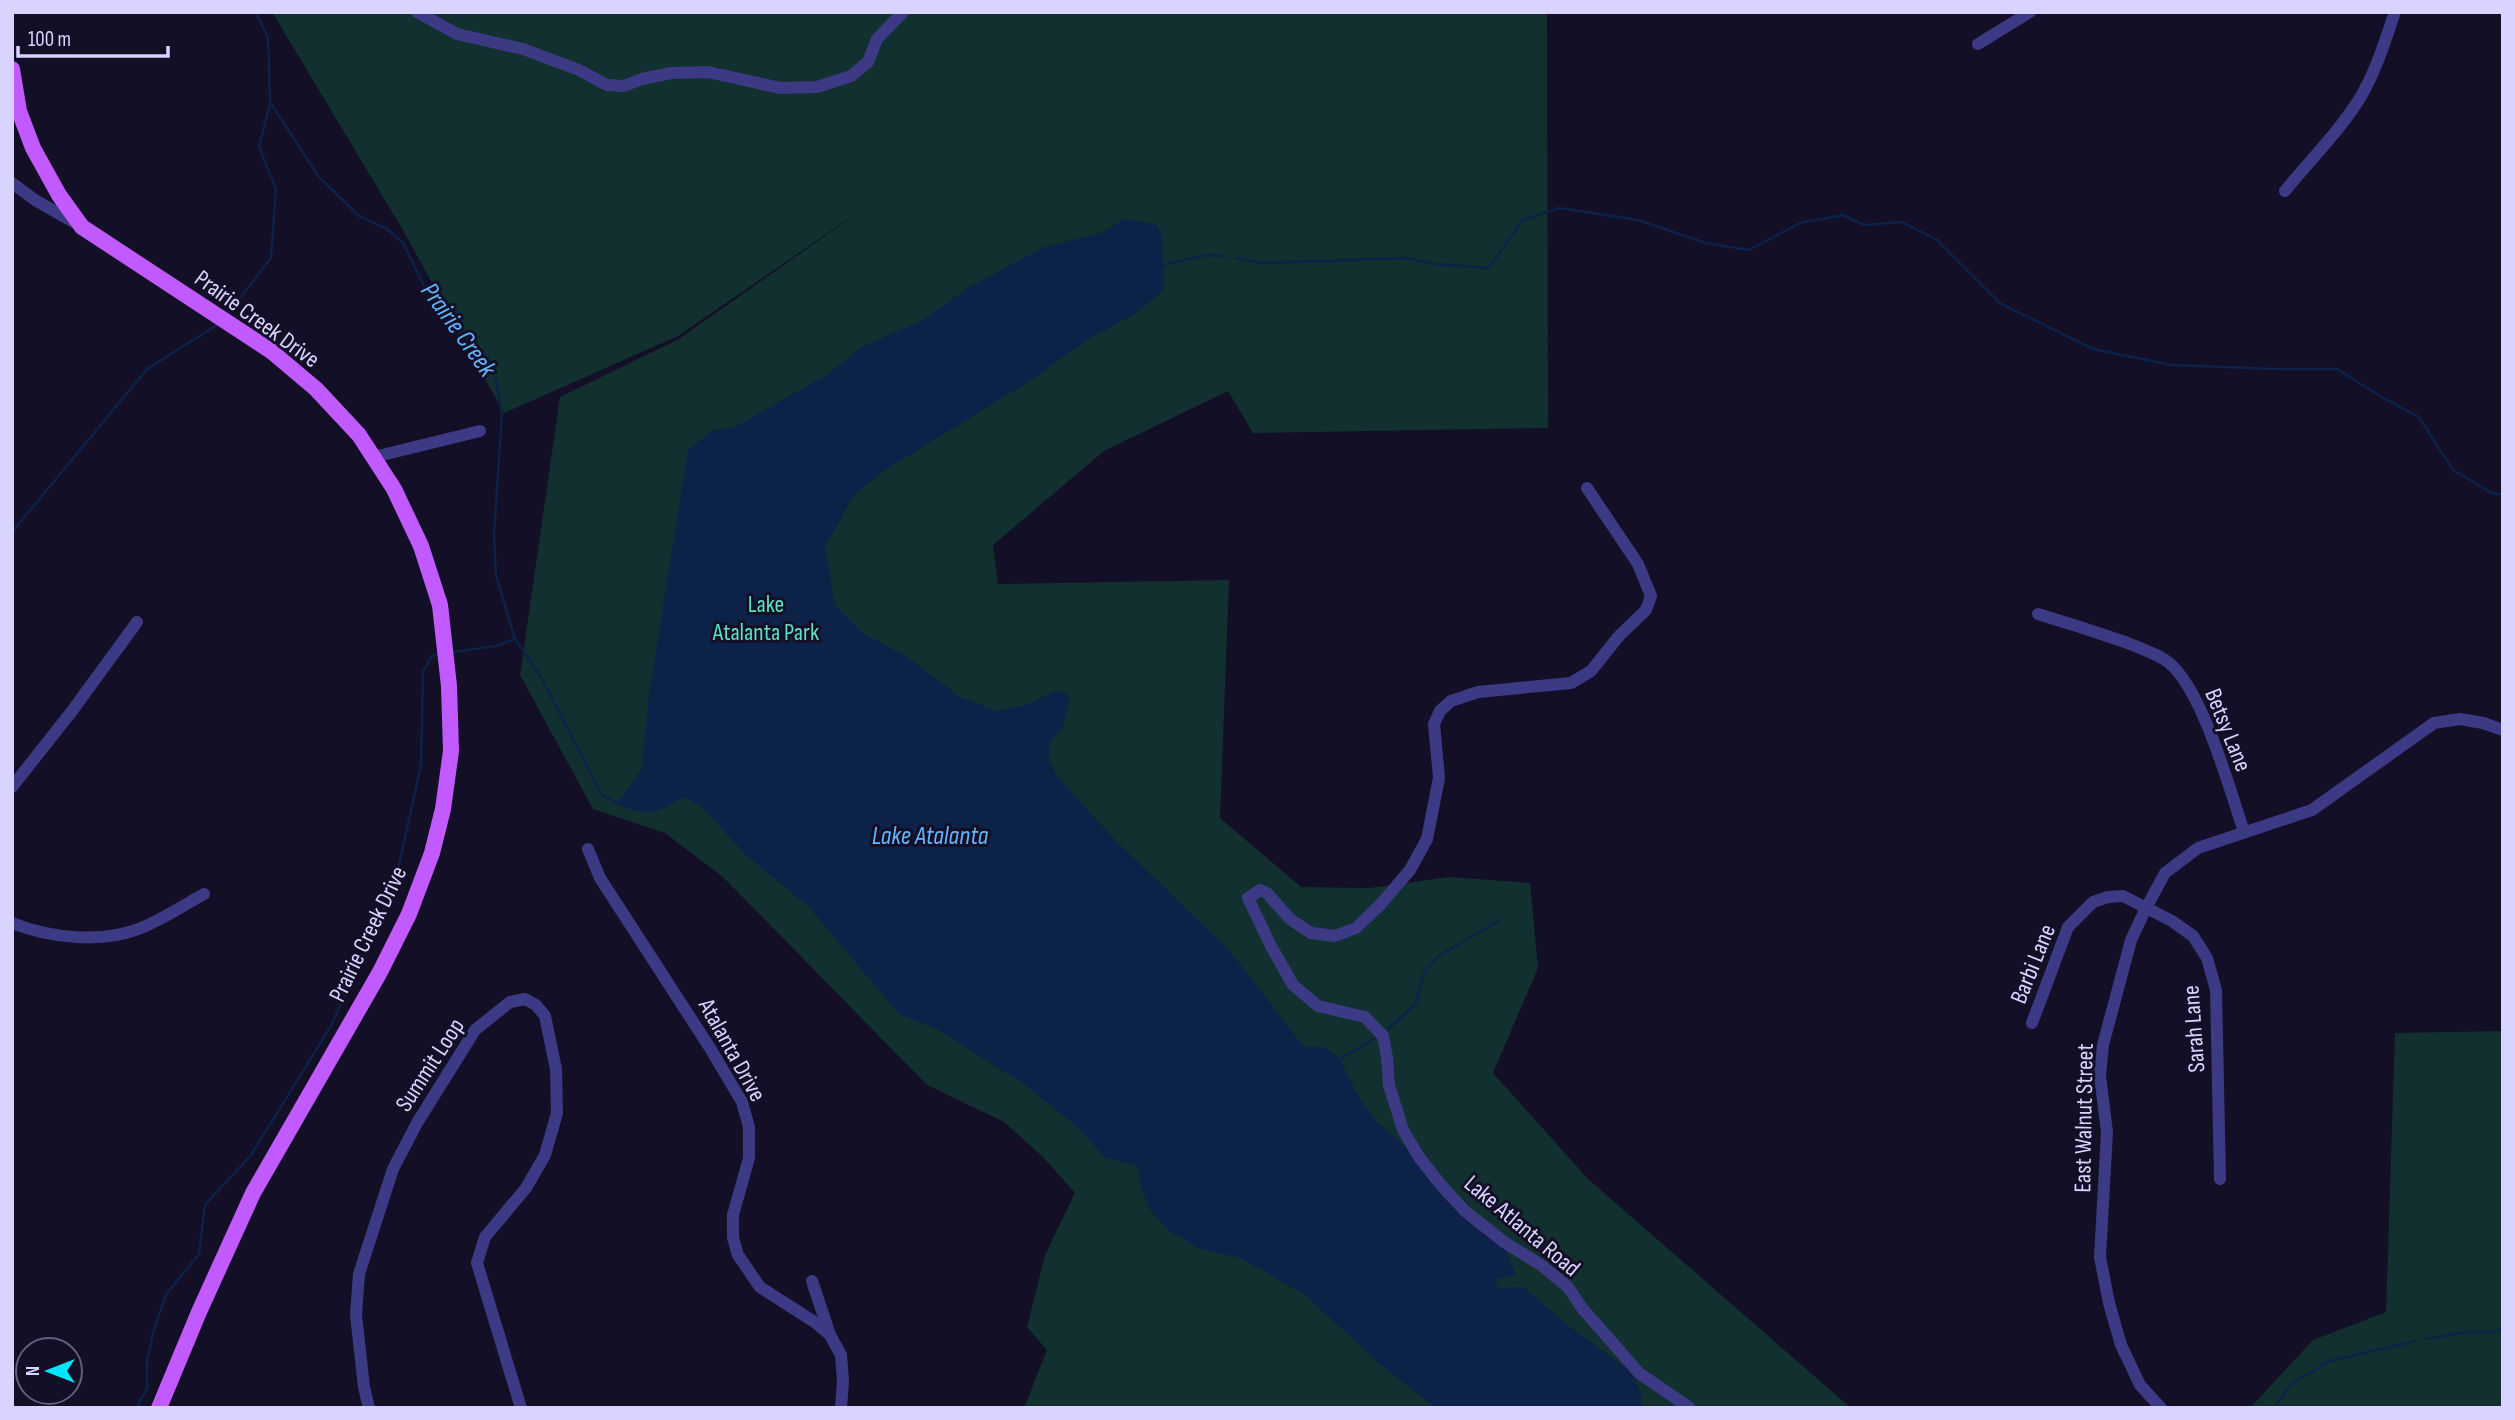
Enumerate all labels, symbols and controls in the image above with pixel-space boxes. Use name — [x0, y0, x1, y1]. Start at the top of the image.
scale bar — [18, 14, 168, 58]
text: 100 m — [28, 27, 71, 52]
street label: Prairie Creek Drive — [189, 264, 325, 374]
water label: Prairie Creek — [414, 277, 503, 384]
park label: Lake Atalanta Park — [712, 590, 819, 647]
street label: Betsy Lane — [2198, 684, 2258, 776]
water label: Lake Atalanta — [872, 821, 989, 852]
street label: Prairie Creek Drive — [323, 861, 413, 1007]
street label: Barbi Lane — [2004, 920, 2062, 1008]
street label: Sarah Lane — [2176, 984, 2212, 1074]
street label: Atalanta Drive — [691, 993, 772, 1106]
street label: Summit Loop — [389, 1013, 471, 1117]
street label: East Walnut Street — [2068, 1043, 2100, 1193]
street label: Lake Atlanta Road — [1458, 1169, 1586, 1283]
north arrow — [14, 1336, 84, 1406]
text: N — [22, 1366, 45, 1376]

